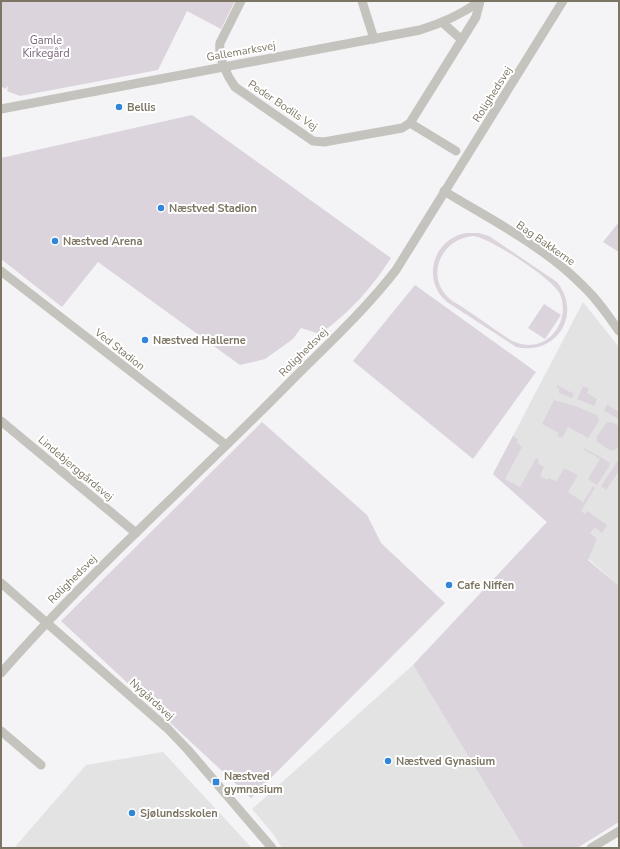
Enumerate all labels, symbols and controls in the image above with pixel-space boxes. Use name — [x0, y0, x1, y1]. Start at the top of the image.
park label: Gamle Kirkegård — [22, 33, 70, 61]
street label: Gallemarksvej — [205, 38, 277, 65]
street label: Rolighedsvej — [469, 63, 516, 125]
street label: Peder Bodils Vej — [245, 77, 320, 134]
place label: Bellis — [127, 100, 156, 115]
marker: Bellis — [114, 102, 124, 112]
place label: Næstved Stadion — [169, 201, 257, 216]
marker: Næstved Stadion — [156, 203, 166, 213]
street label: Bag Bakkerne — [513, 218, 578, 269]
place label: Næstved Arena — [63, 234, 142, 249]
marker: Næstved Arena — [50, 236, 60, 246]
street label: Ved Stadion — [91, 324, 148, 374]
street label: Rolighedsvej — [276, 325, 331, 380]
place label: Næstved Hallerne — [153, 333, 246, 348]
marker: Næstved Hallerne — [140, 335, 150, 345]
street label: Lindebjerggårdsvej — [35, 432, 116, 504]
street label: Rolighedsvej — [45, 552, 100, 607]
place label: Cafe Niffen — [457, 578, 514, 593]
marker: Cafe Niffen — [444, 580, 454, 590]
street label: Nygårdsvej — [126, 675, 177, 724]
place label: Næstved Gynasium — [396, 754, 495, 769]
marker: Næstved Gynasium — [383, 756, 393, 766]
place label: Næstved gymnasium — [224, 769, 283, 797]
marker: Næstved gymnasium — [211, 777, 221, 787]
place label: Sjølundsskolen — [140, 806, 218, 821]
marker: Sjølundsskolen — [127, 808, 137, 818]

